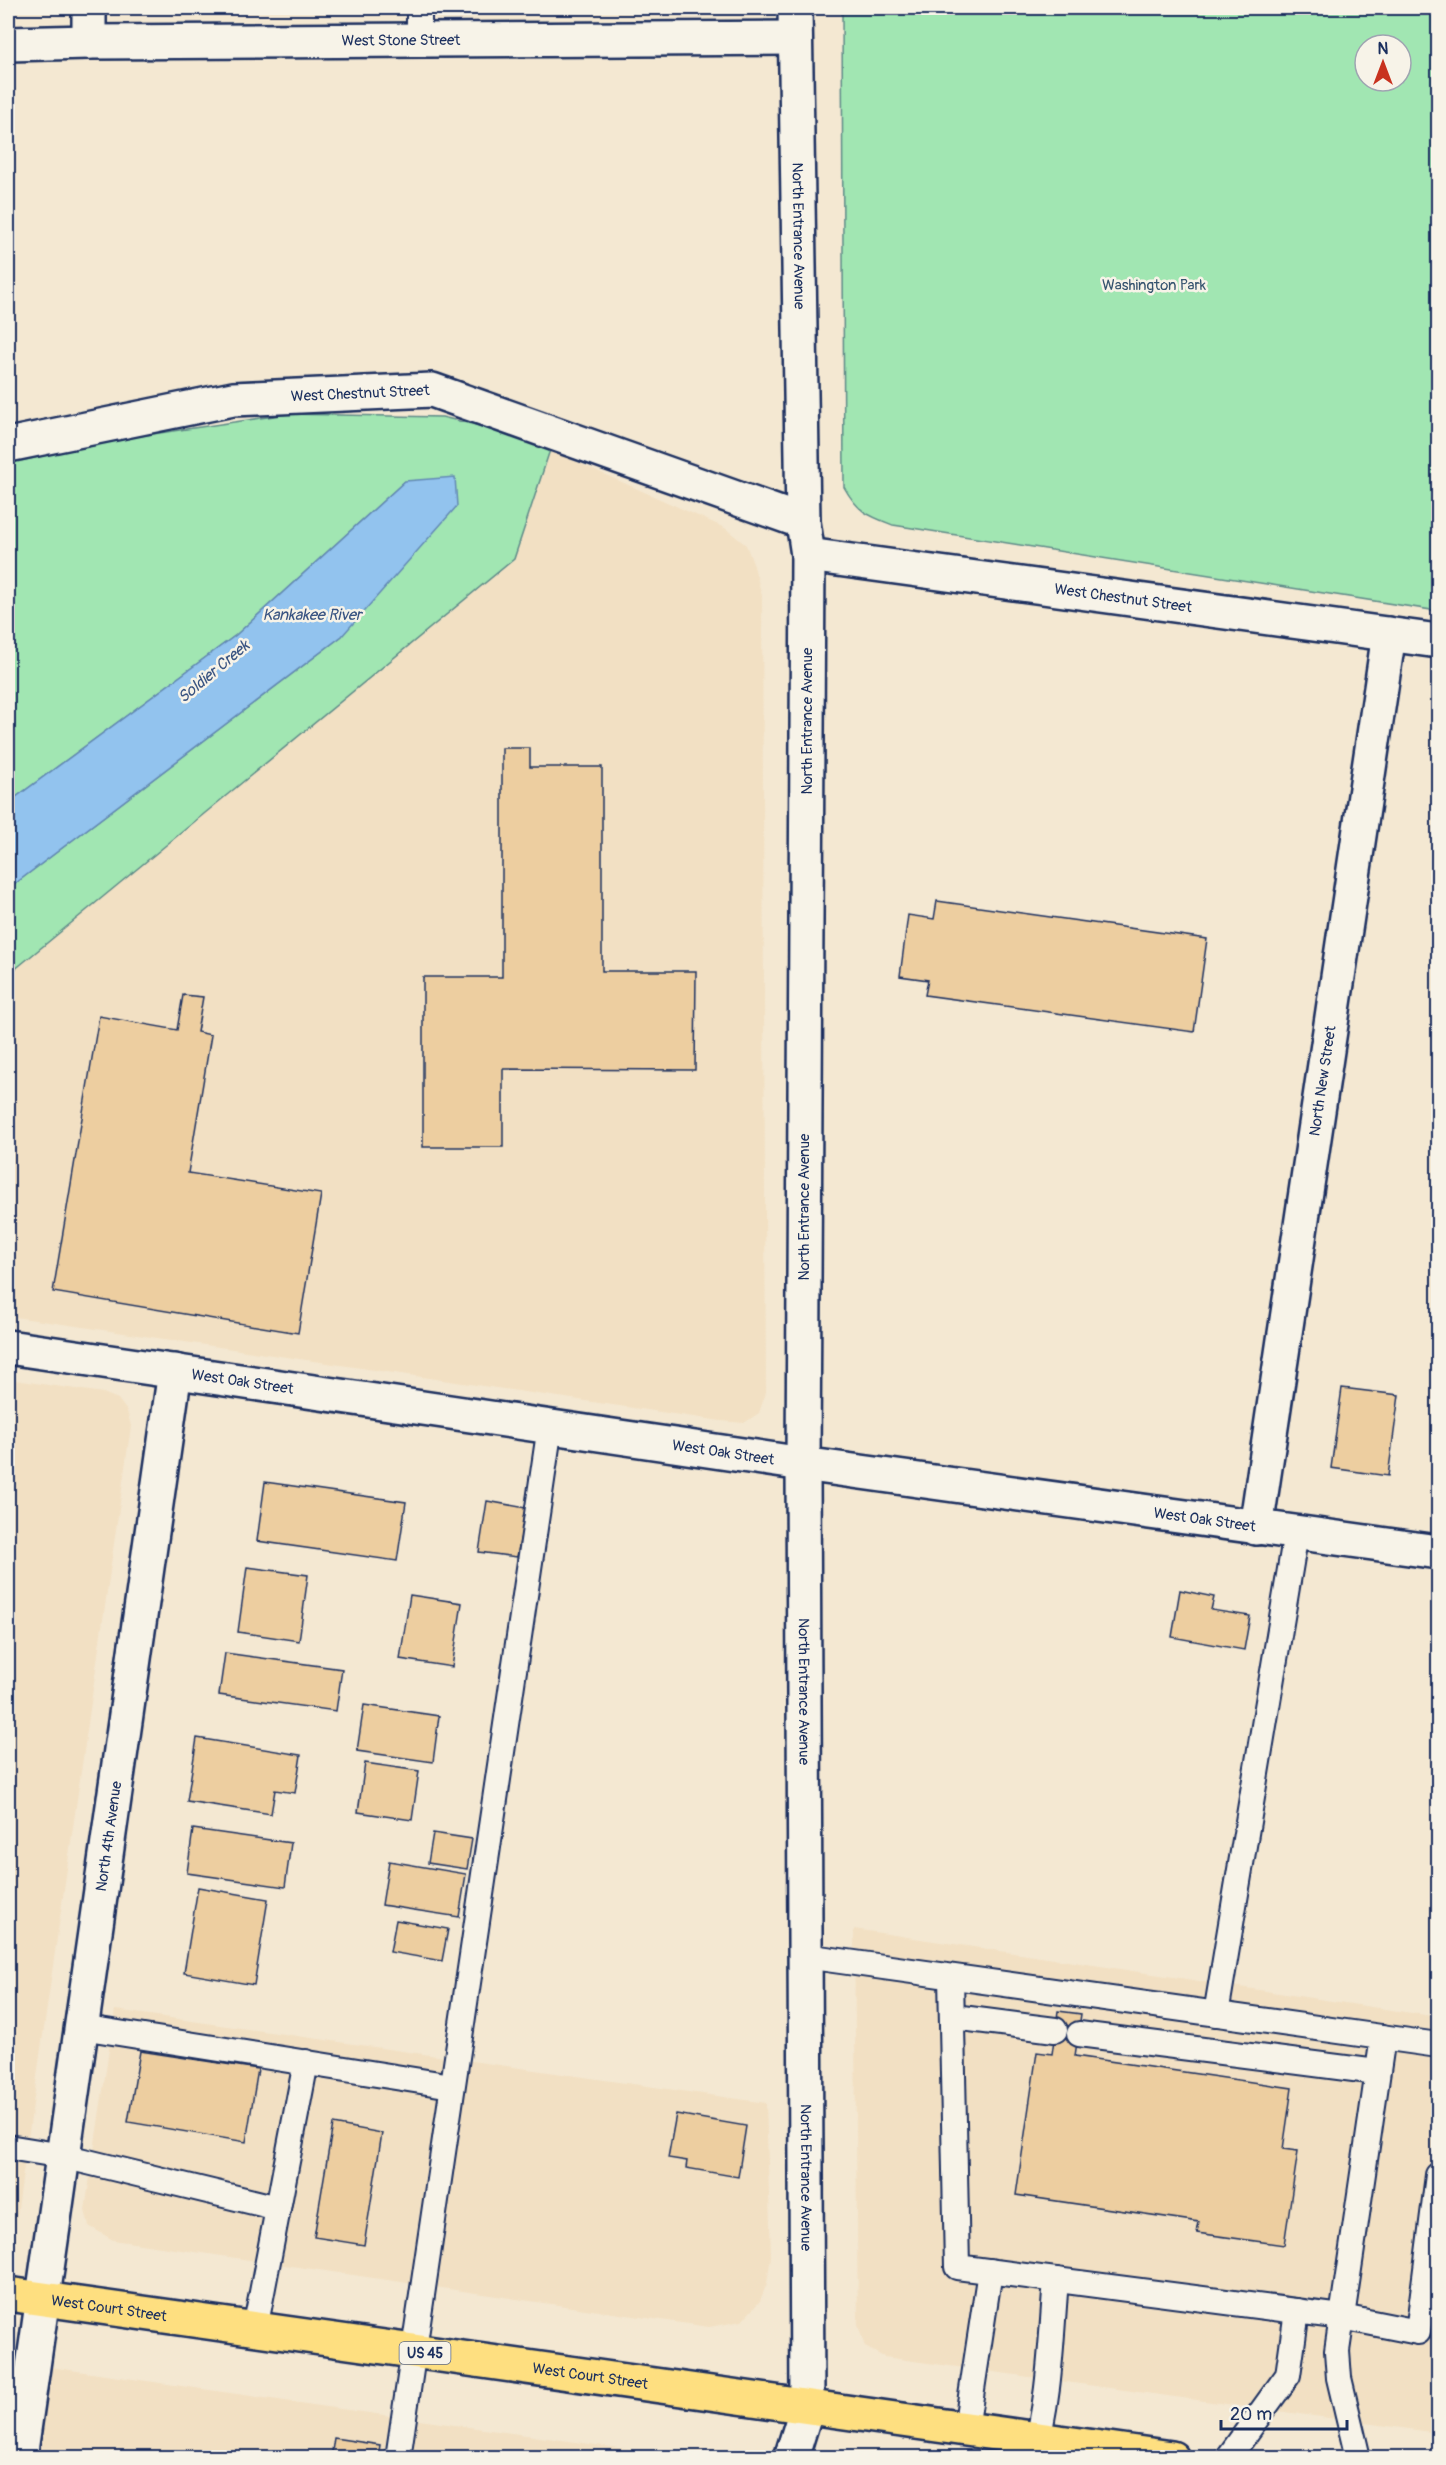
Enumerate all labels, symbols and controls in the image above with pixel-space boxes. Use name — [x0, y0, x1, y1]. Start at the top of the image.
street label: West Stone Street — [341, 31, 461, 51]
north arrow — [1353, 33, 1413, 93]
text: N — [1378, 39, 1389, 59]
street label: North Entrance Avenue — [787, 162, 809, 310]
park label: Washington Park — [1102, 276, 1207, 295]
street label: West Chestnut Street — [290, 381, 431, 406]
street label: West Chestnut Street — [1053, 580, 1194, 617]
water label: Kankakee River — [262, 605, 364, 625]
water label: Soldier Creek — [174, 635, 254, 707]
street label: North Entrance Avenue — [798, 647, 817, 794]
street label: North New Street — [1305, 1023, 1341, 1138]
street label: North Entrance Avenue — [795, 1133, 814, 1280]
street label: West Oak Street — [190, 1365, 296, 1399]
street label: West Oak Street — [671, 1436, 777, 1470]
street label: West Oak Street — [1152, 1504, 1258, 1537]
street label: North Entrance Avenue — [794, 1618, 813, 1766]
street label: North 4th Avenue — [92, 1779, 126, 1893]
street label: North Entrance Avenue — [796, 2104, 815, 2252]
street label: West Court Street — [50, 2291, 169, 2326]
road number: US 45 — [400, 2342, 450, 2364]
street label: West Court Street — [531, 2359, 650, 2394]
scale bar — [1221, 2393, 1347, 2431]
text: 20 m — [1230, 2403, 1272, 2426]

